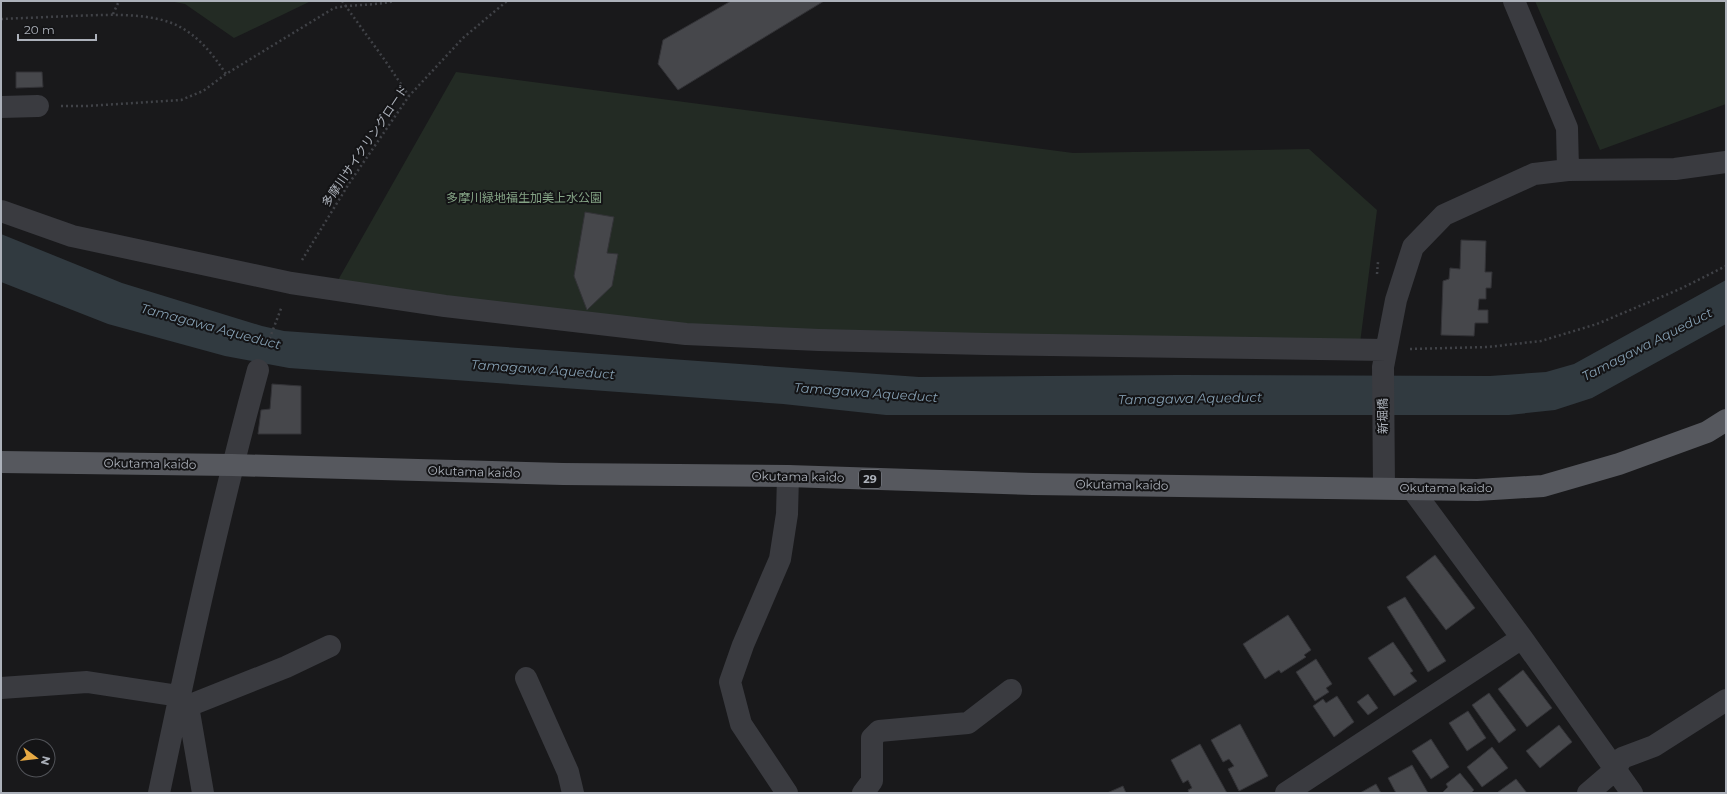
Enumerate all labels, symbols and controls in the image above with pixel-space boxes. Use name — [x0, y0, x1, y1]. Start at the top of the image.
scale bar — [18, 16, 96, 42]
text: 20 m — [24, 22, 55, 37]
street label: 多摩川サイクリングロード — [318, 82, 411, 210]
park label: 多摩川緑地福生加美上水公園 — [446, 190, 602, 205]
water label: Tamagawa Aqueduct — [139, 300, 283, 353]
water label: Tamagawa Aqueduct — [1579, 304, 1716, 384]
water label: Tamagawa Aqueduct — [470, 356, 616, 382]
water label: Tamagawa Aqueduct — [793, 379, 939, 405]
water label: Tamagawa Aqueduct — [1118, 389, 1263, 407]
street label: 新堀橋 — [1375, 398, 1390, 434]
street label: Okutama kaido — [103, 455, 197, 472]
street label: Okutama kaido — [427, 462, 521, 481]
street label: Okutama kaido — [751, 468, 845, 485]
road number: 29 — [859, 470, 881, 488]
street label: Okutama kaido — [1075, 476, 1169, 493]
street label: Okutama kaido — [1400, 480, 1492, 495]
north arrow — [16, 738, 56, 778]
text: N — [38, 754, 54, 767]

